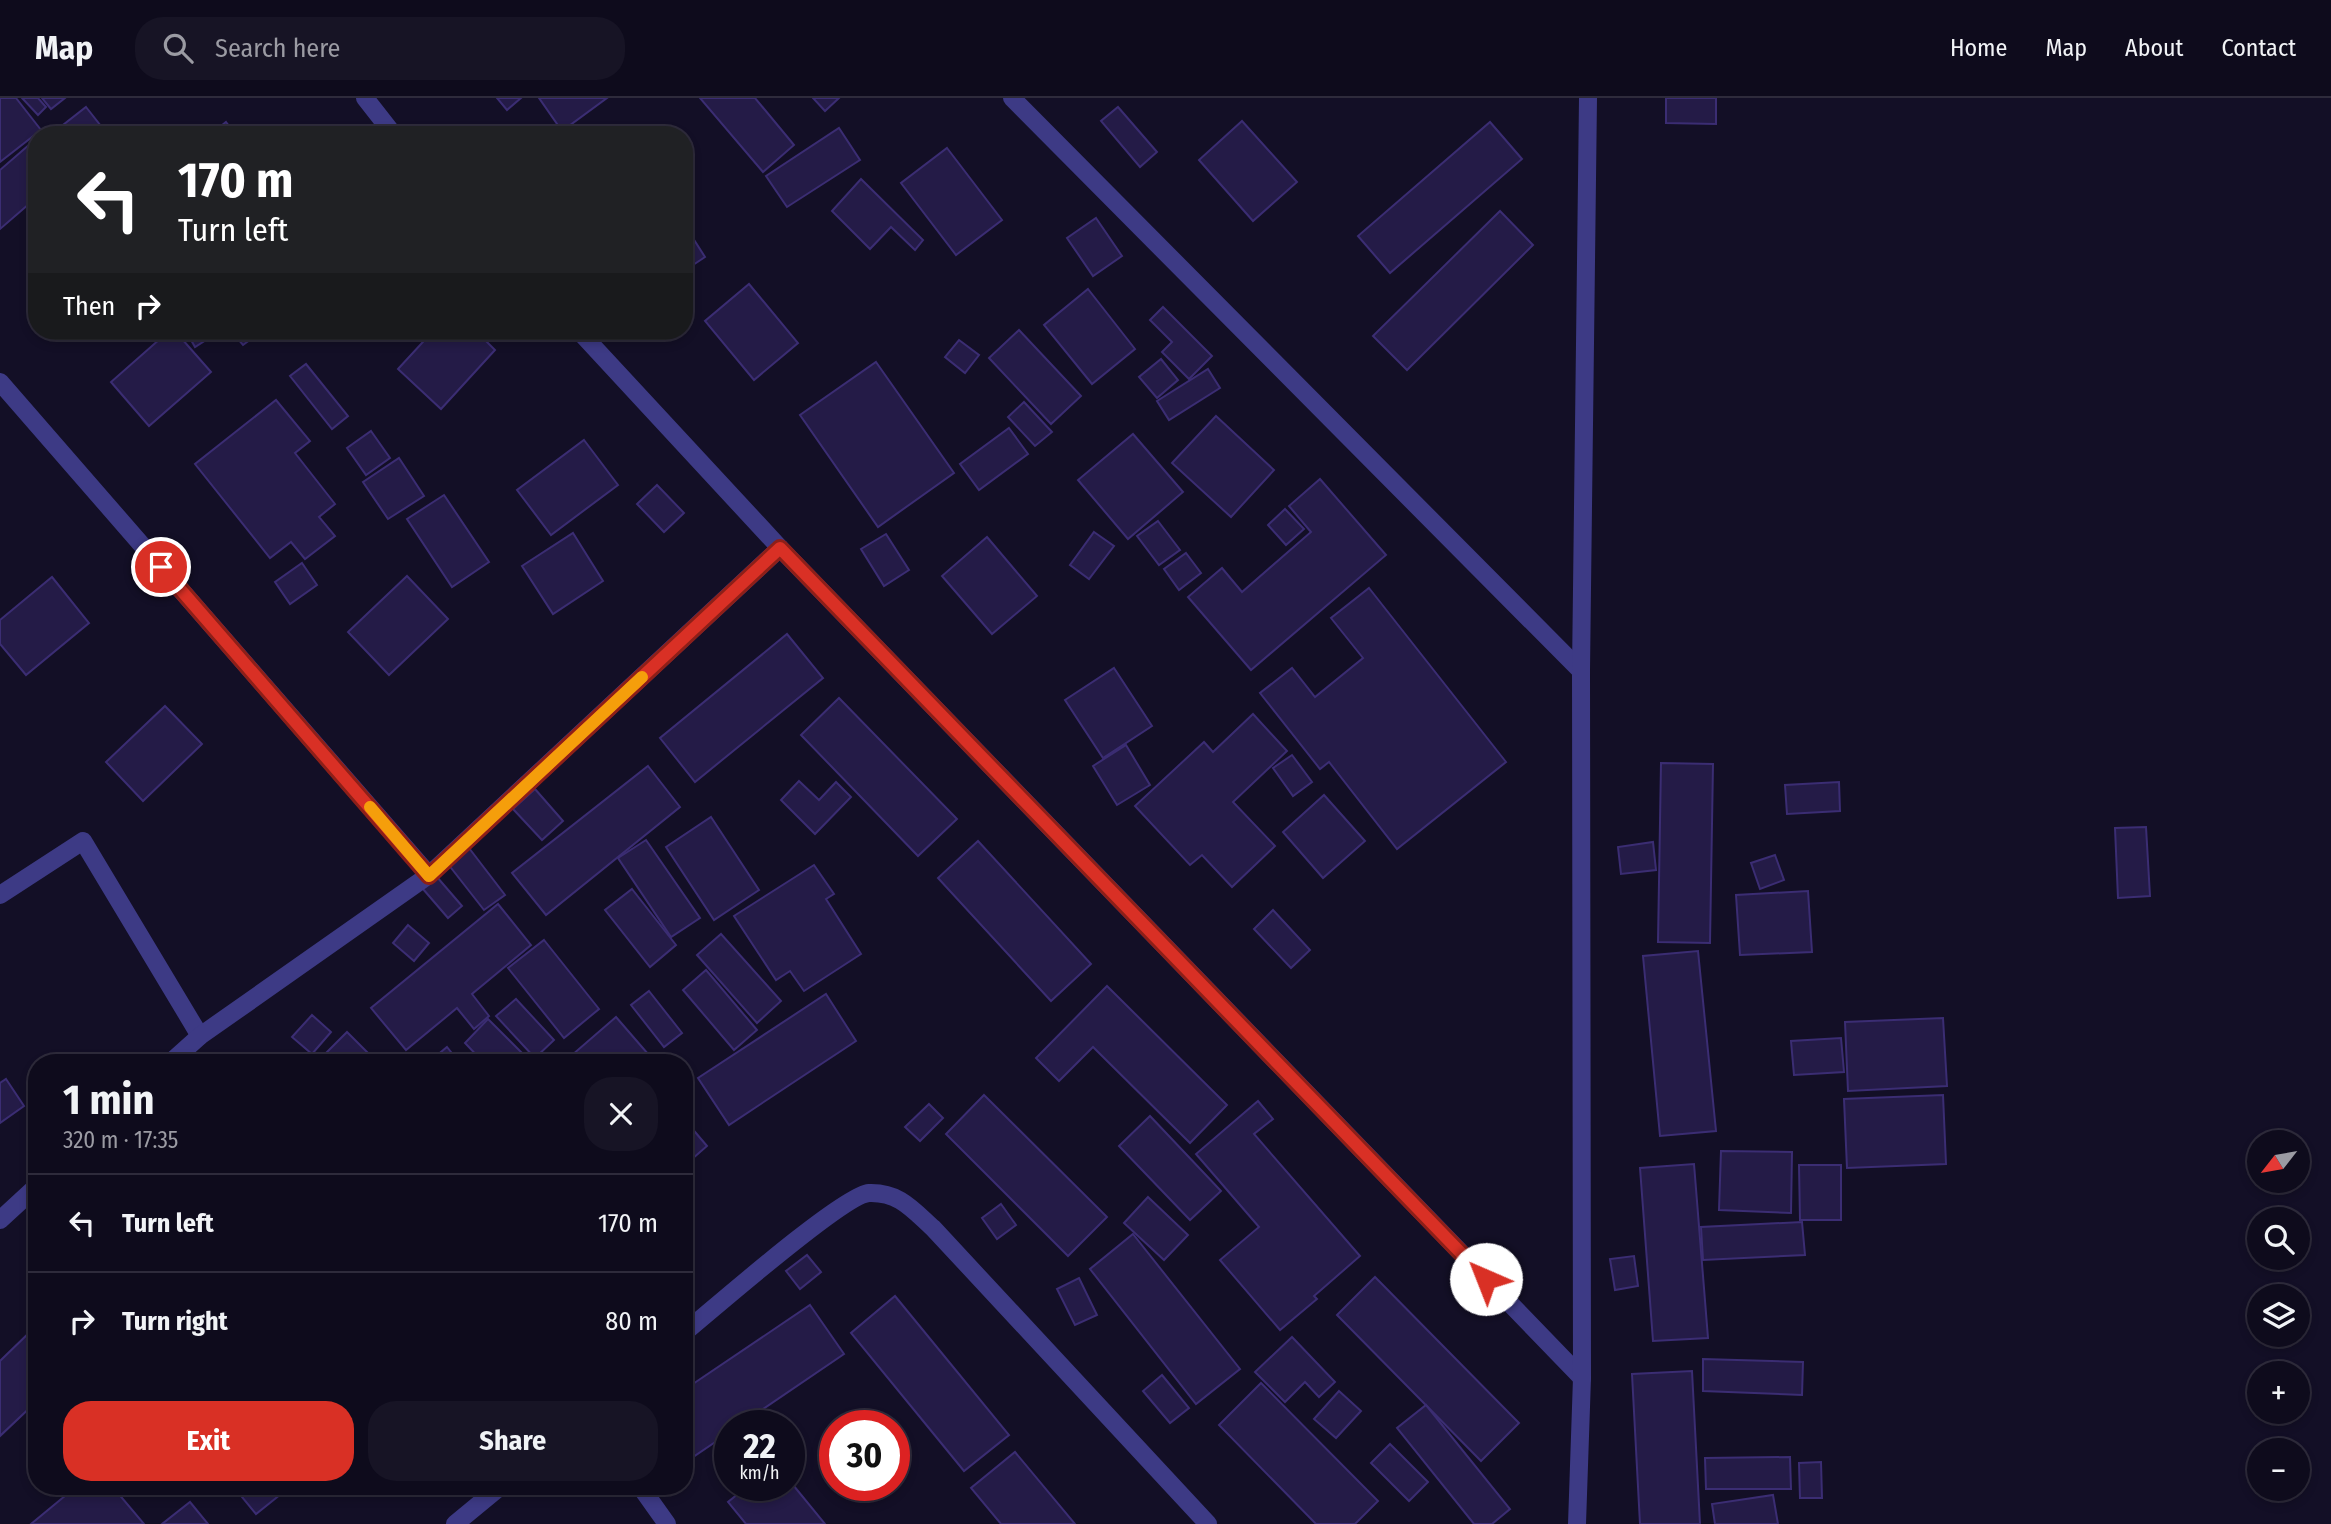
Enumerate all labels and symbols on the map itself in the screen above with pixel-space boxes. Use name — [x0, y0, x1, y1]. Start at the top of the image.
pin — [131, 537, 191, 597]
north arrow — [2247, 1130, 2310, 1194]
position arrow — [1449, 1242, 1523, 1316]
speed limit sign: 30 — [819, 1410, 910, 1501]

